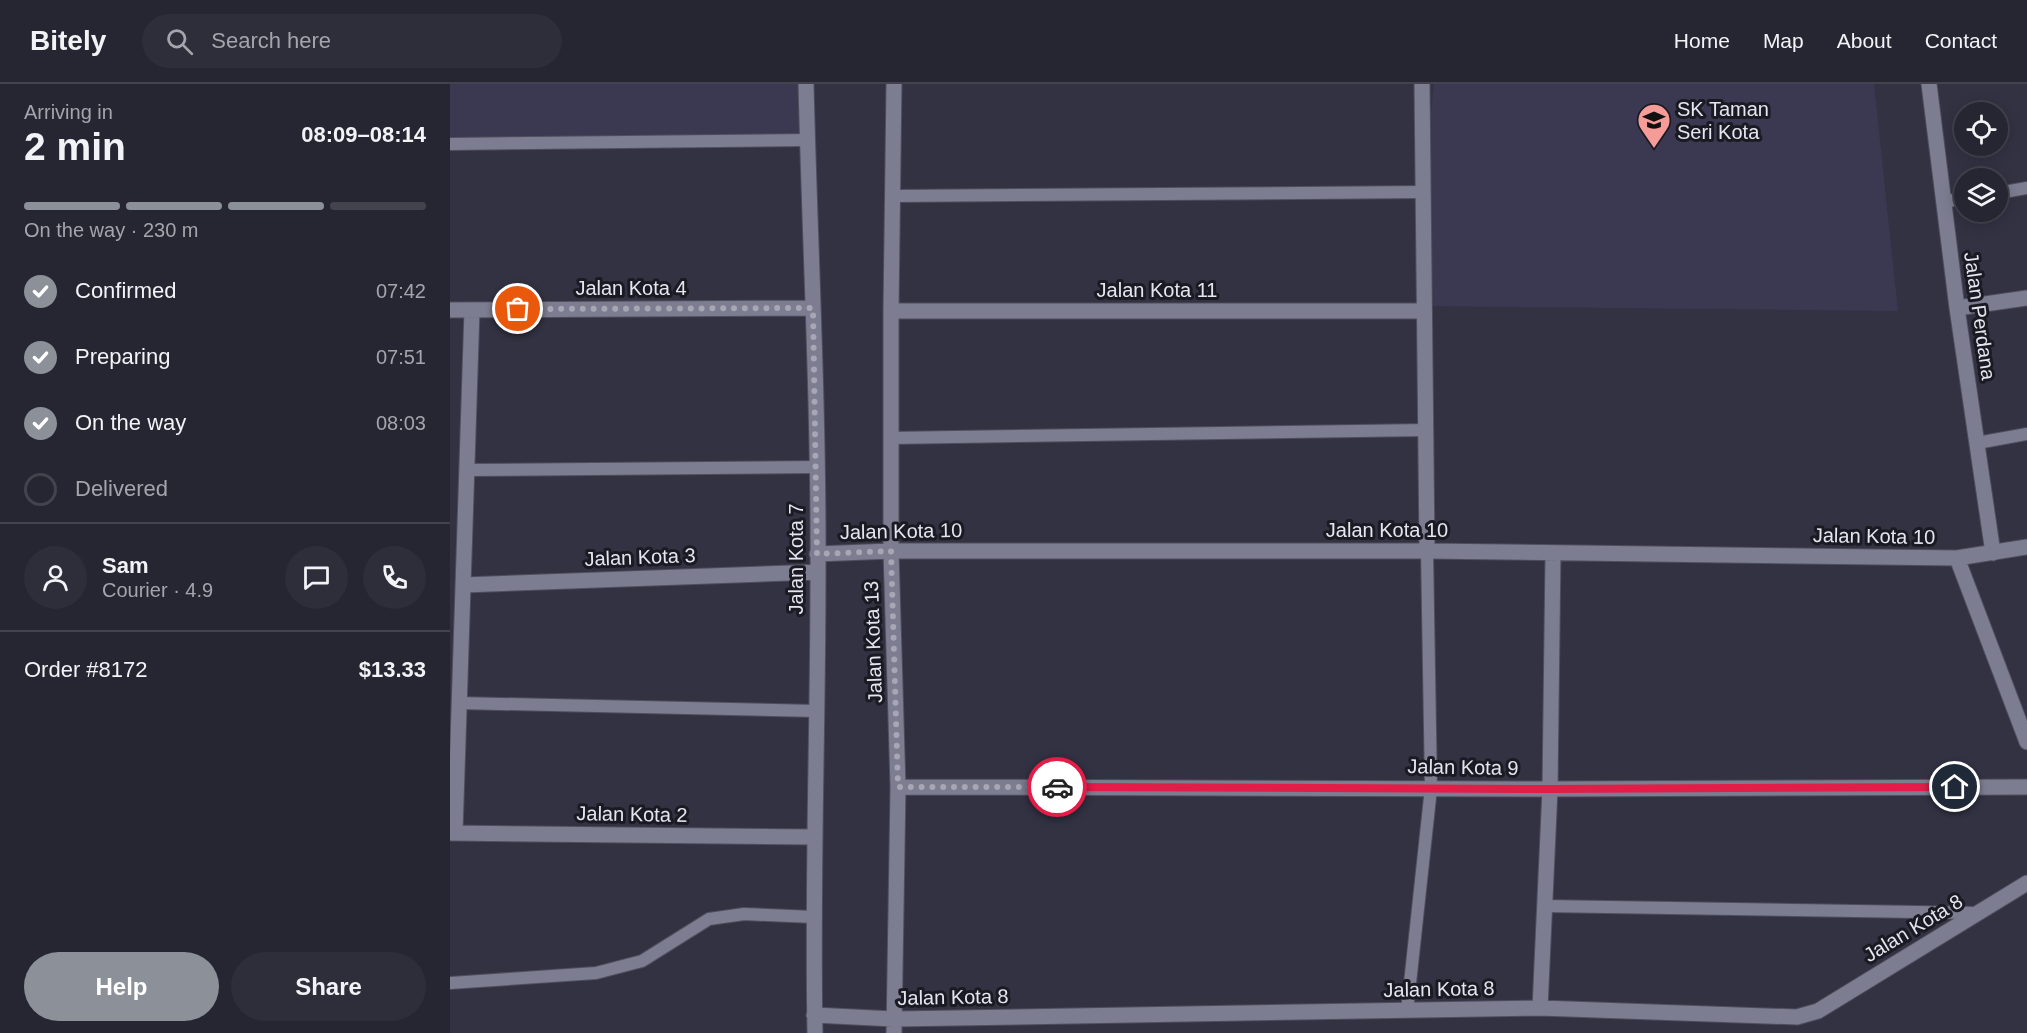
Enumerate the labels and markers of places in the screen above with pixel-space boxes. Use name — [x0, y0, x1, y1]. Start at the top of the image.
place label: SK Taman Seri Kota — [1677, 98, 1769, 143]
school or university icon: SK Taman Seri Kota — [1636, 102, 1672, 149]
pin — [492, 283, 543, 334]
pin — [1929, 761, 1980, 812]

